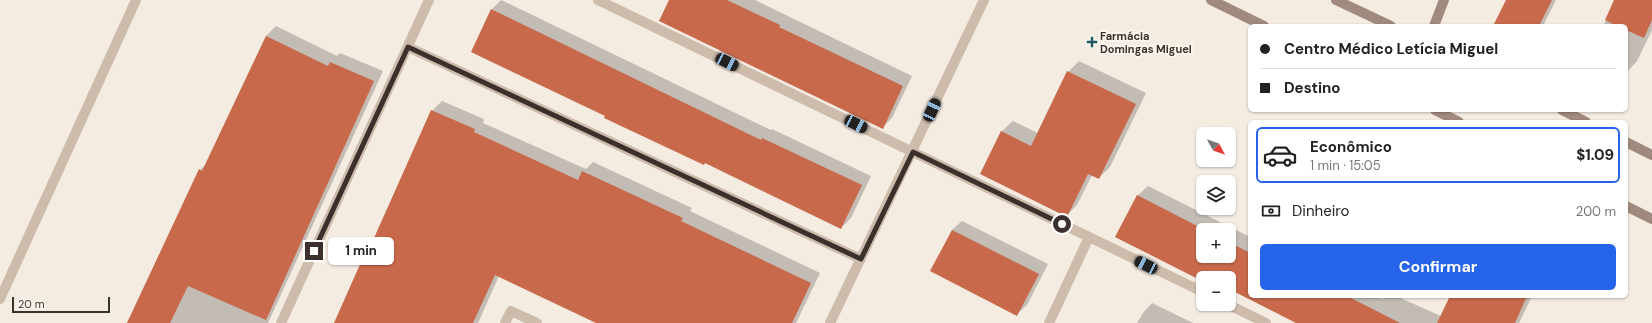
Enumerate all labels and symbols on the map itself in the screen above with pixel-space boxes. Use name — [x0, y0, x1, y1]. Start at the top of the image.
place label: Farmácia Domingas Miguel — [1100, 29, 1192, 56]
marker: Farmácia Domingas Miguel — [1087, 37, 1097, 47]
car — [714, 51, 740, 73]
car — [921, 97, 943, 123]
car — [843, 113, 869, 135]
north arrow — [1196, 127, 1236, 167]
route start — [1053, 215, 1071, 233]
callout: 1 min — [328, 237, 394, 265]
route end — [305, 242, 323, 260]
car — [1133, 254, 1159, 276]
scale bar — [12, 295, 110, 314]

